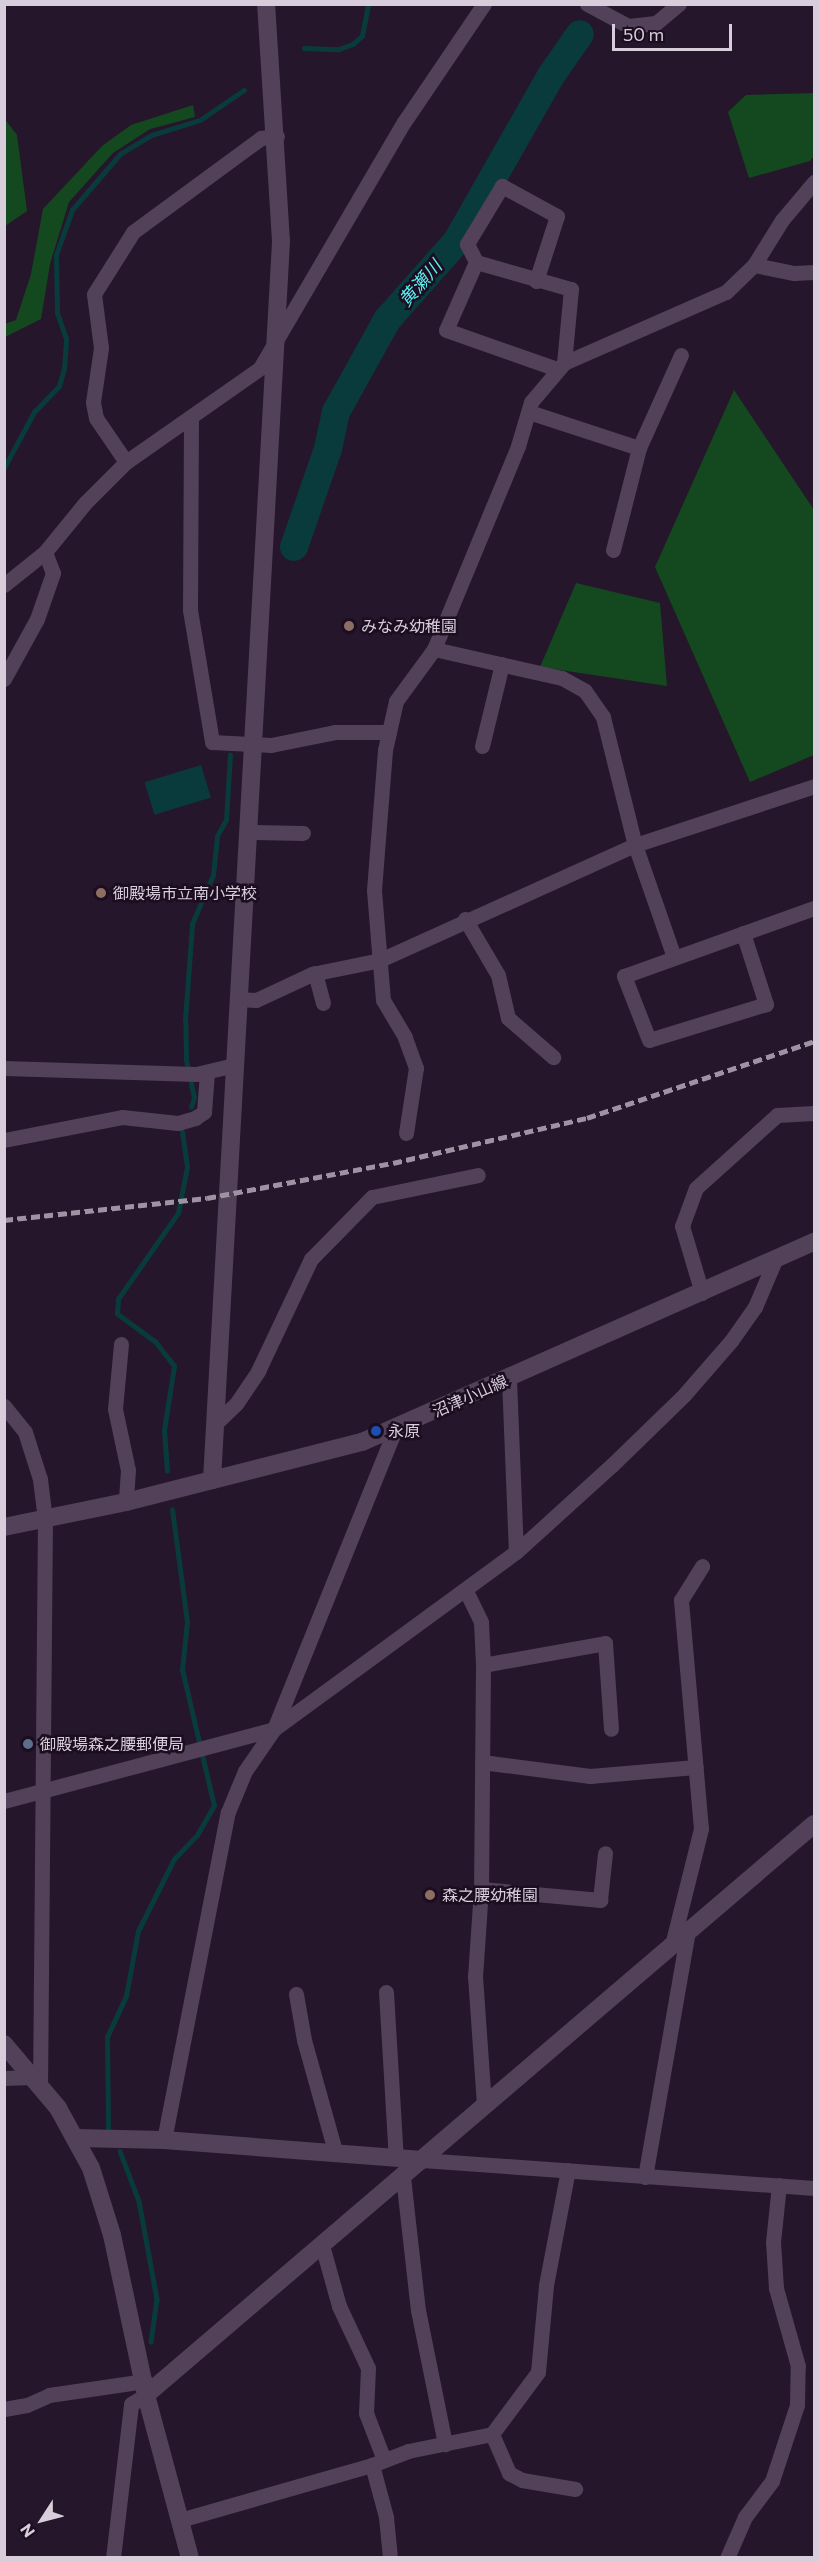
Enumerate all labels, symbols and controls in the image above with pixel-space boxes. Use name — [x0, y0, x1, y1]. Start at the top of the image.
scale bar — [615, 12, 735, 50]
text: 50 m — [623, 23, 664, 45]
water label: 黄瀬川 — [394, 256, 446, 310]
place label: みなみ幼稚園 — [361, 616, 457, 636]
marker: みなみ幼稚園 — [342, 619, 356, 633]
place label: 御殿場市立南小学校 — [113, 883, 257, 903]
marker: 御殿場市立南小学校 — [94, 886, 108, 900]
street label: 沼津小山線 — [430, 1371, 510, 1421]
place label: 永原 — [388, 1421, 420, 1441]
marker: 永原 — [369, 1424, 383, 1438]
place label: 御殿場森之腰郵便局 — [40, 1734, 184, 1754]
marker: 御殿場森之腰郵便局 — [21, 1737, 35, 1751]
place label: 森之腰幼稚園 — [442, 1885, 538, 1905]
marker: 森之腰幼稚園 — [423, 1888, 437, 1902]
north arrow — [12, 2490, 72, 2550]
text: N — [16, 2520, 38, 2541]

